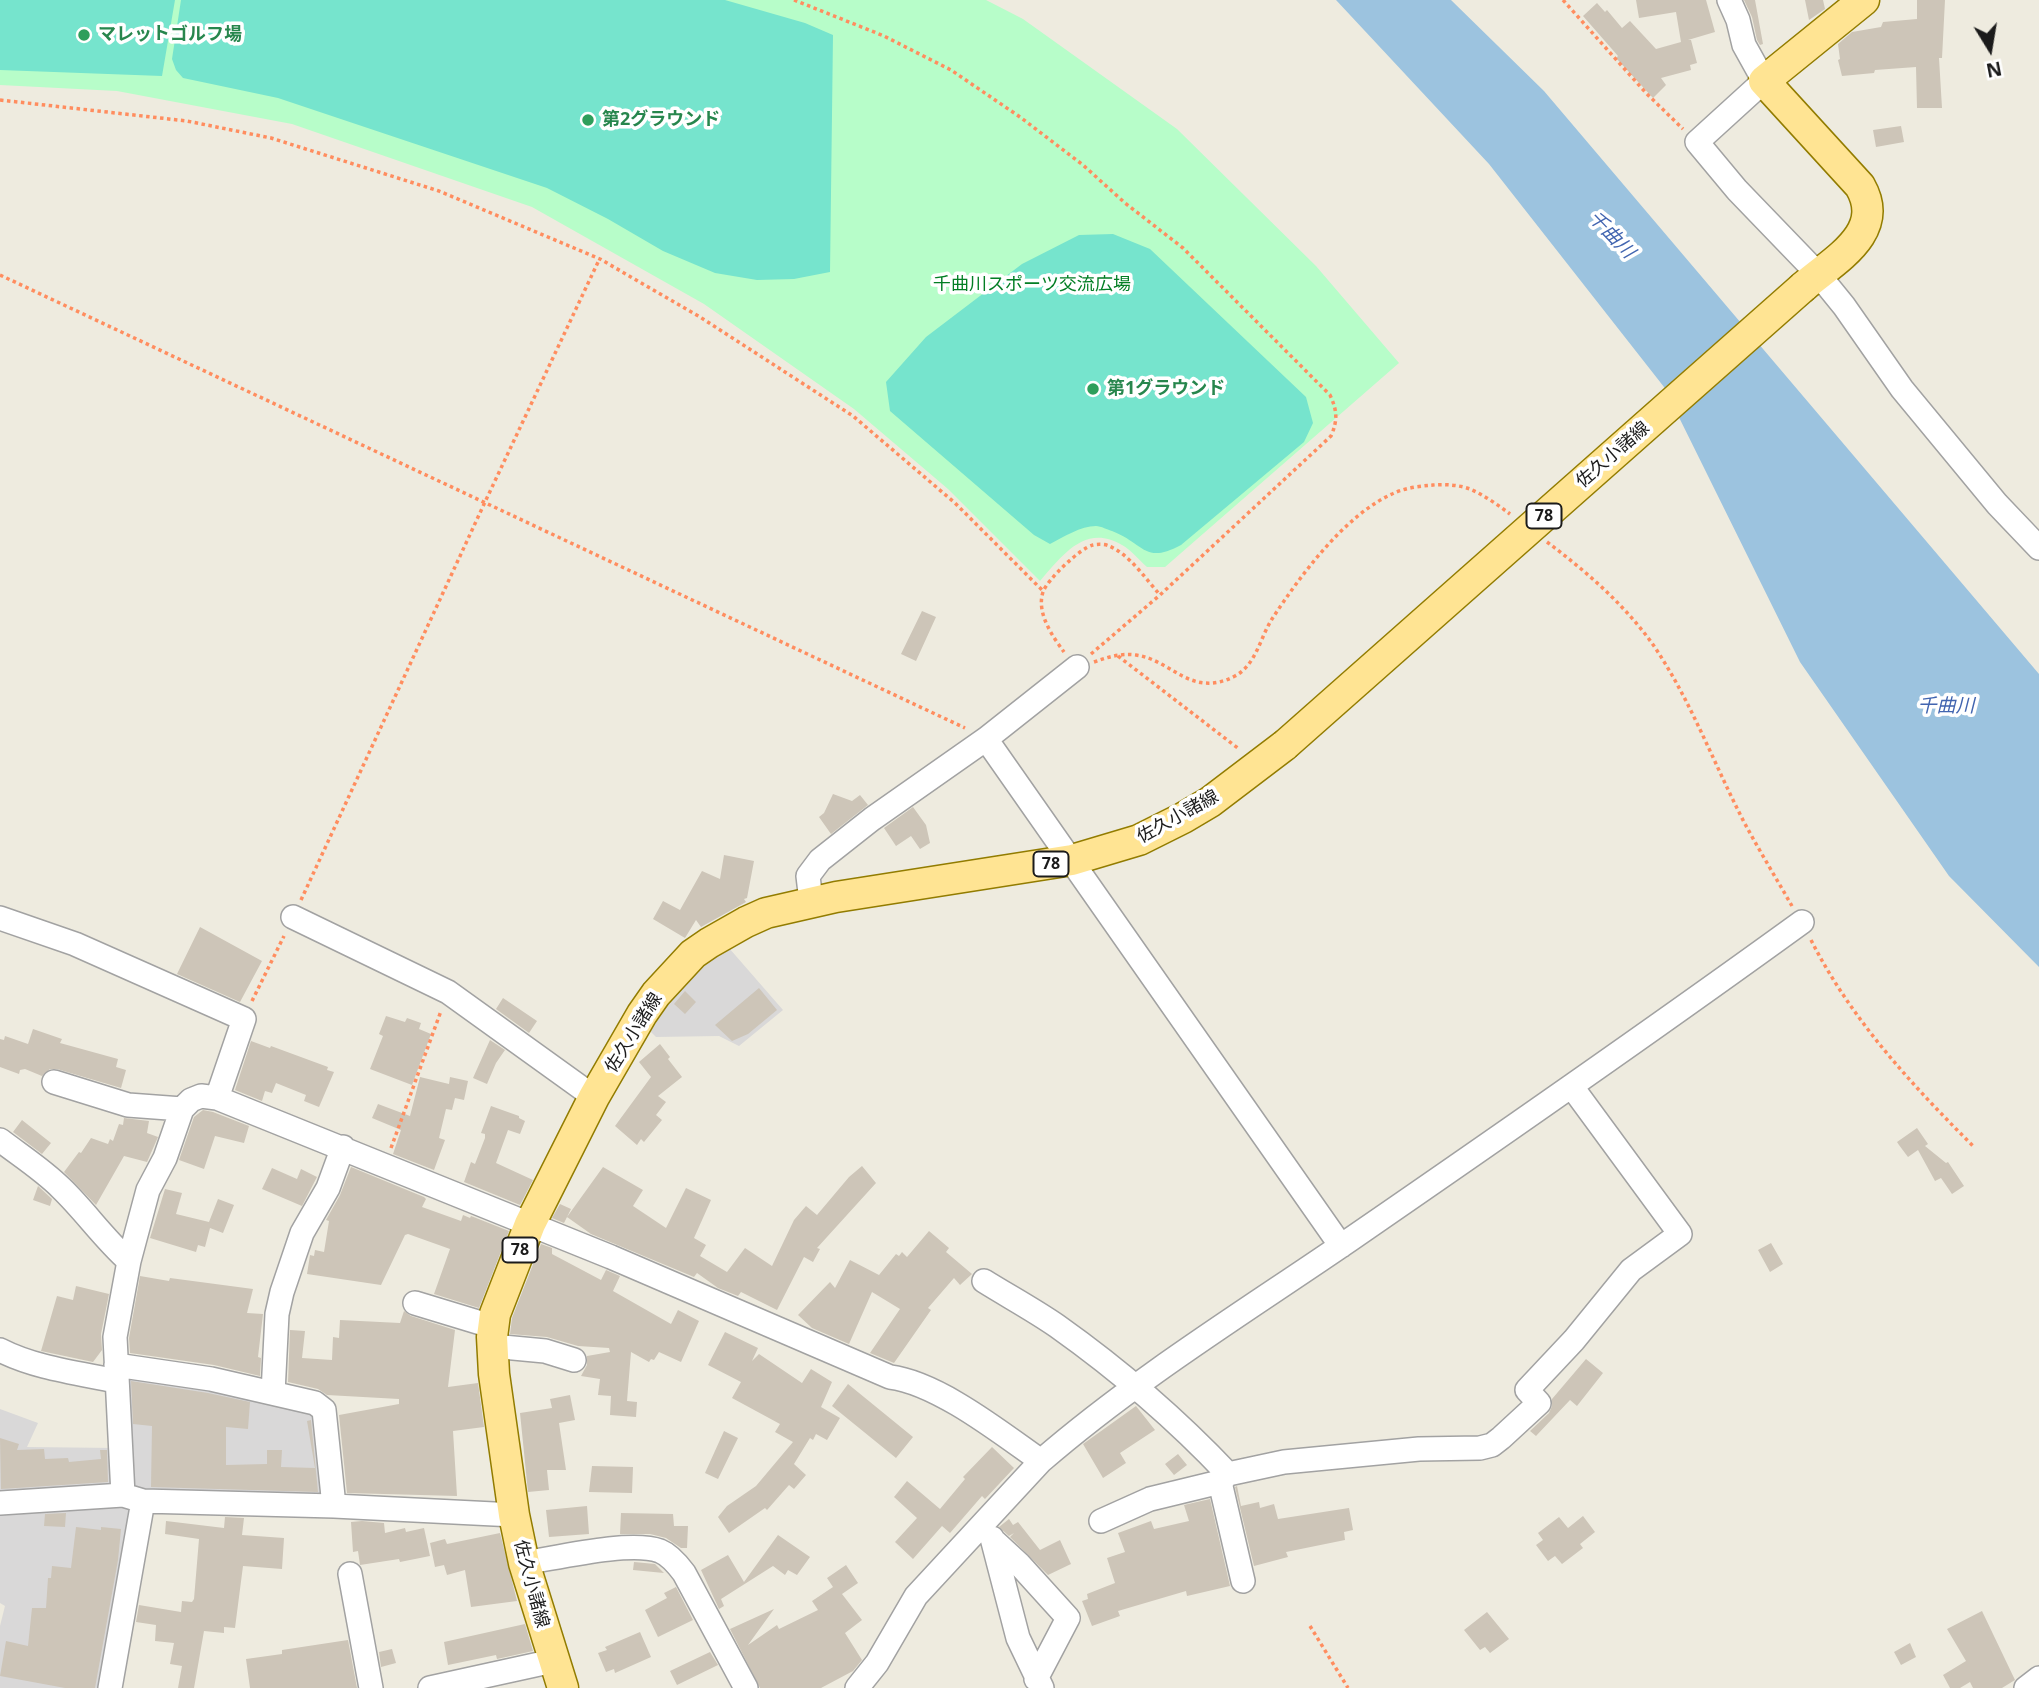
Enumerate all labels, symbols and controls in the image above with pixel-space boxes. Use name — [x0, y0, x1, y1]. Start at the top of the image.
north arrow — [1955, 14, 2025, 84]
place label: マレットゴルフ場 — [98, 24, 242, 46]
marker: マレットゴルフ場 — [76, 27, 92, 43]
text: N — [1984, 55, 2004, 84]
place label: 第2グラウンド — [602, 109, 720, 131]
marker: 第2グラウンド — [580, 112, 596, 128]
water label: 千曲川 — [1583, 207, 1639, 263]
park label: 千曲川スポーツ交流広場 — [933, 274, 1131, 296]
place label: 第1グラウンド — [1107, 378, 1225, 400]
marker: 第1グラウンド — [1085, 381, 1101, 397]
street label: 佐久小諸線 — [1572, 417, 1654, 493]
road number: 78 — [1526, 503, 1562, 528]
water label: 千曲川 — [1918, 696, 1974, 718]
street label: 佐久小諸線 — [1133, 786, 1223, 848]
road number: 78 — [1034, 852, 1068, 876]
street label: 佐久小諸線 — [601, 989, 667, 1077]
road number: 78 — [503, 1238, 538, 1262]
street label: 佐久小諸線 — [509, 1538, 553, 1630]

